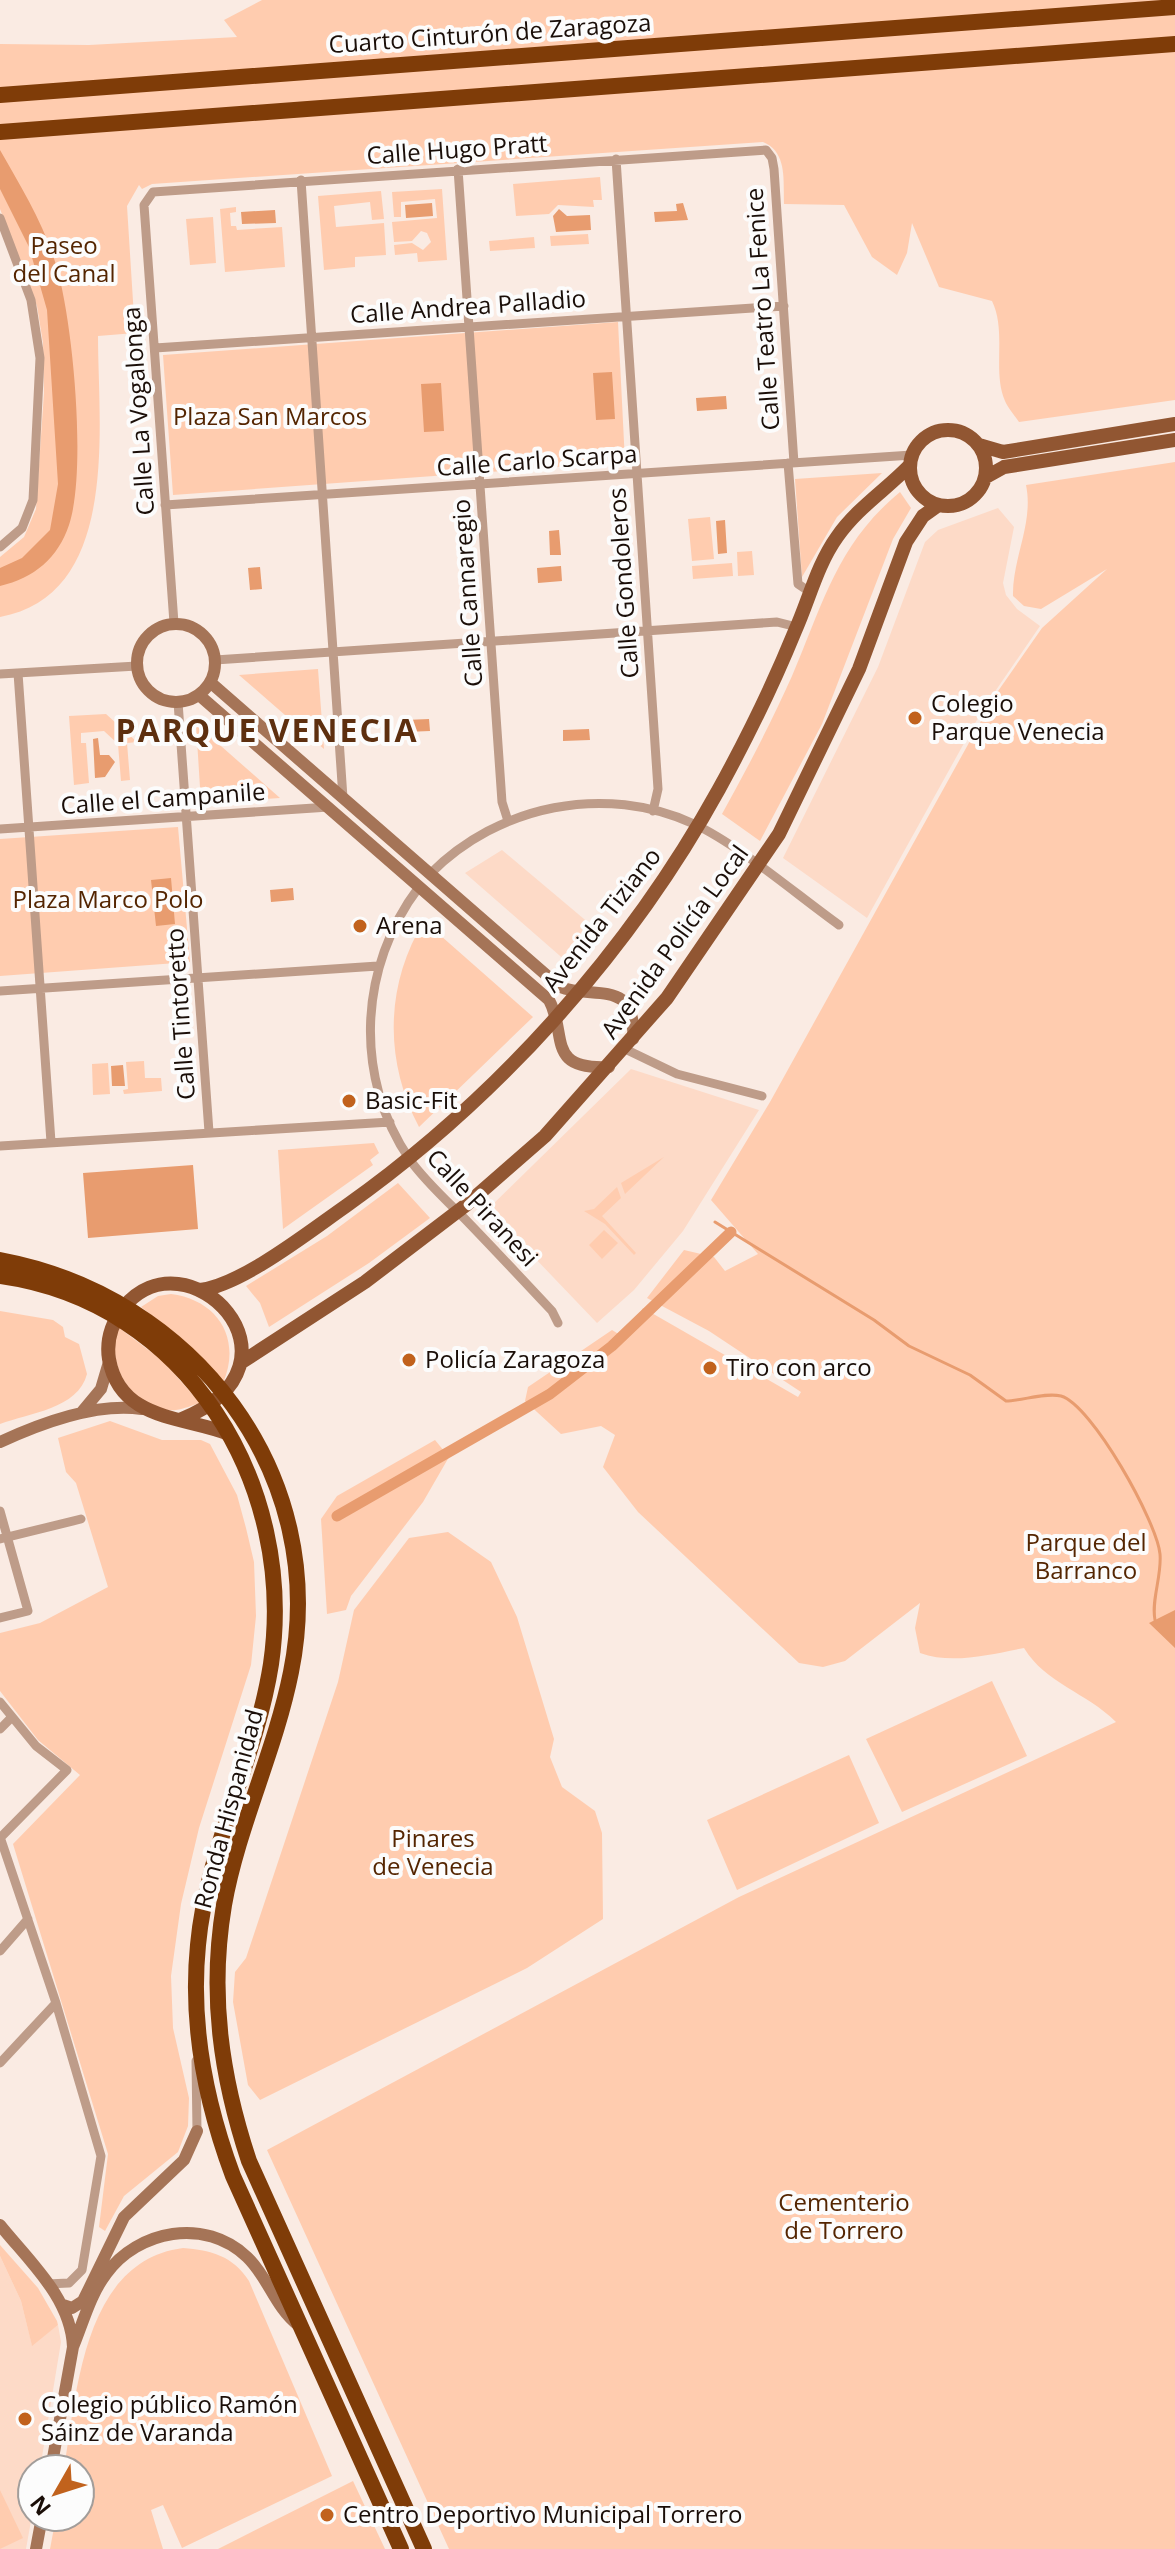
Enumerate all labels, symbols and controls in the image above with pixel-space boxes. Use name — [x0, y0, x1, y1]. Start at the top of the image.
street label: Cuarto Cinturón de Zaragoza — [328, 5, 652, 60]
street label: Calle Hugo Pratt — [365, 126, 548, 171]
street label: Calle Teatro La Fenice — [737, 187, 786, 431]
park label: Paseo del Canal — [12, 228, 116, 289]
street label: Calle Andrea Palladio — [349, 281, 587, 330]
street label: Calle La Vogalonga — [114, 306, 161, 517]
park label: Plaza San Marcos — [173, 399, 367, 432]
street label: Calle Carlo Scarpa — [435, 436, 638, 483]
street label: Calle Gondoleros — [599, 487, 646, 680]
street label: Calle Cannaregio — [443, 498, 490, 688]
place label: Colegio Parque Venecia — [931, 686, 1105, 747]
district label: PARQUE VENECIA — [116, 708, 418, 751]
marker: Colegio Parque Venecia — [906, 709, 924, 727]
street label: Calle el Campanile — [59, 774, 266, 821]
street label: Avenida Policía Local — [592, 838, 755, 1045]
street label: Avenida Tiziano — [534, 840, 668, 998]
park label: Plaza Marco Polo — [13, 882, 203, 915]
place label: Arena — [376, 908, 443, 941]
marker: Arena — [351, 917, 369, 935]
street label: Calle Tintoretto — [157, 927, 202, 1101]
place label: Basic-Fit — [365, 1083, 458, 1116]
marker: Basic-Fit — [340, 1092, 358, 1110]
street label: Calle Piranesi — [420, 1141, 546, 1273]
place label: Policía Zaragoza — [425, 1342, 605, 1375]
place label: Tiro con arco — [726, 1350, 872, 1383]
marker: Policía Zaragoza — [400, 1351, 418, 1369]
marker: Tiro con arco — [701, 1359, 719, 1377]
park label: Parque del Barranco — [1026, 1525, 1146, 1586]
street label: Ronda Hispanidad — [185, 1705, 270, 1912]
park label: Pinares de Venecia — [372, 1821, 494, 1882]
park label: Cementerio de Torrero — [778, 2185, 910, 2246]
place label: Colegio público Ramón Sáinz de Varanda — [41, 2387, 298, 2448]
marker: Colegio público Ramón Sáinz de Varanda — [16, 2410, 34, 2428]
north arrow — [16, 2453, 96, 2533]
text: N — [22, 2490, 57, 2523]
place label: Centro Deportivo Municipal Torrero — [343, 2497, 742, 2530]
marker: Centro Deportivo Municipal Torrero — [318, 2506, 336, 2524]

